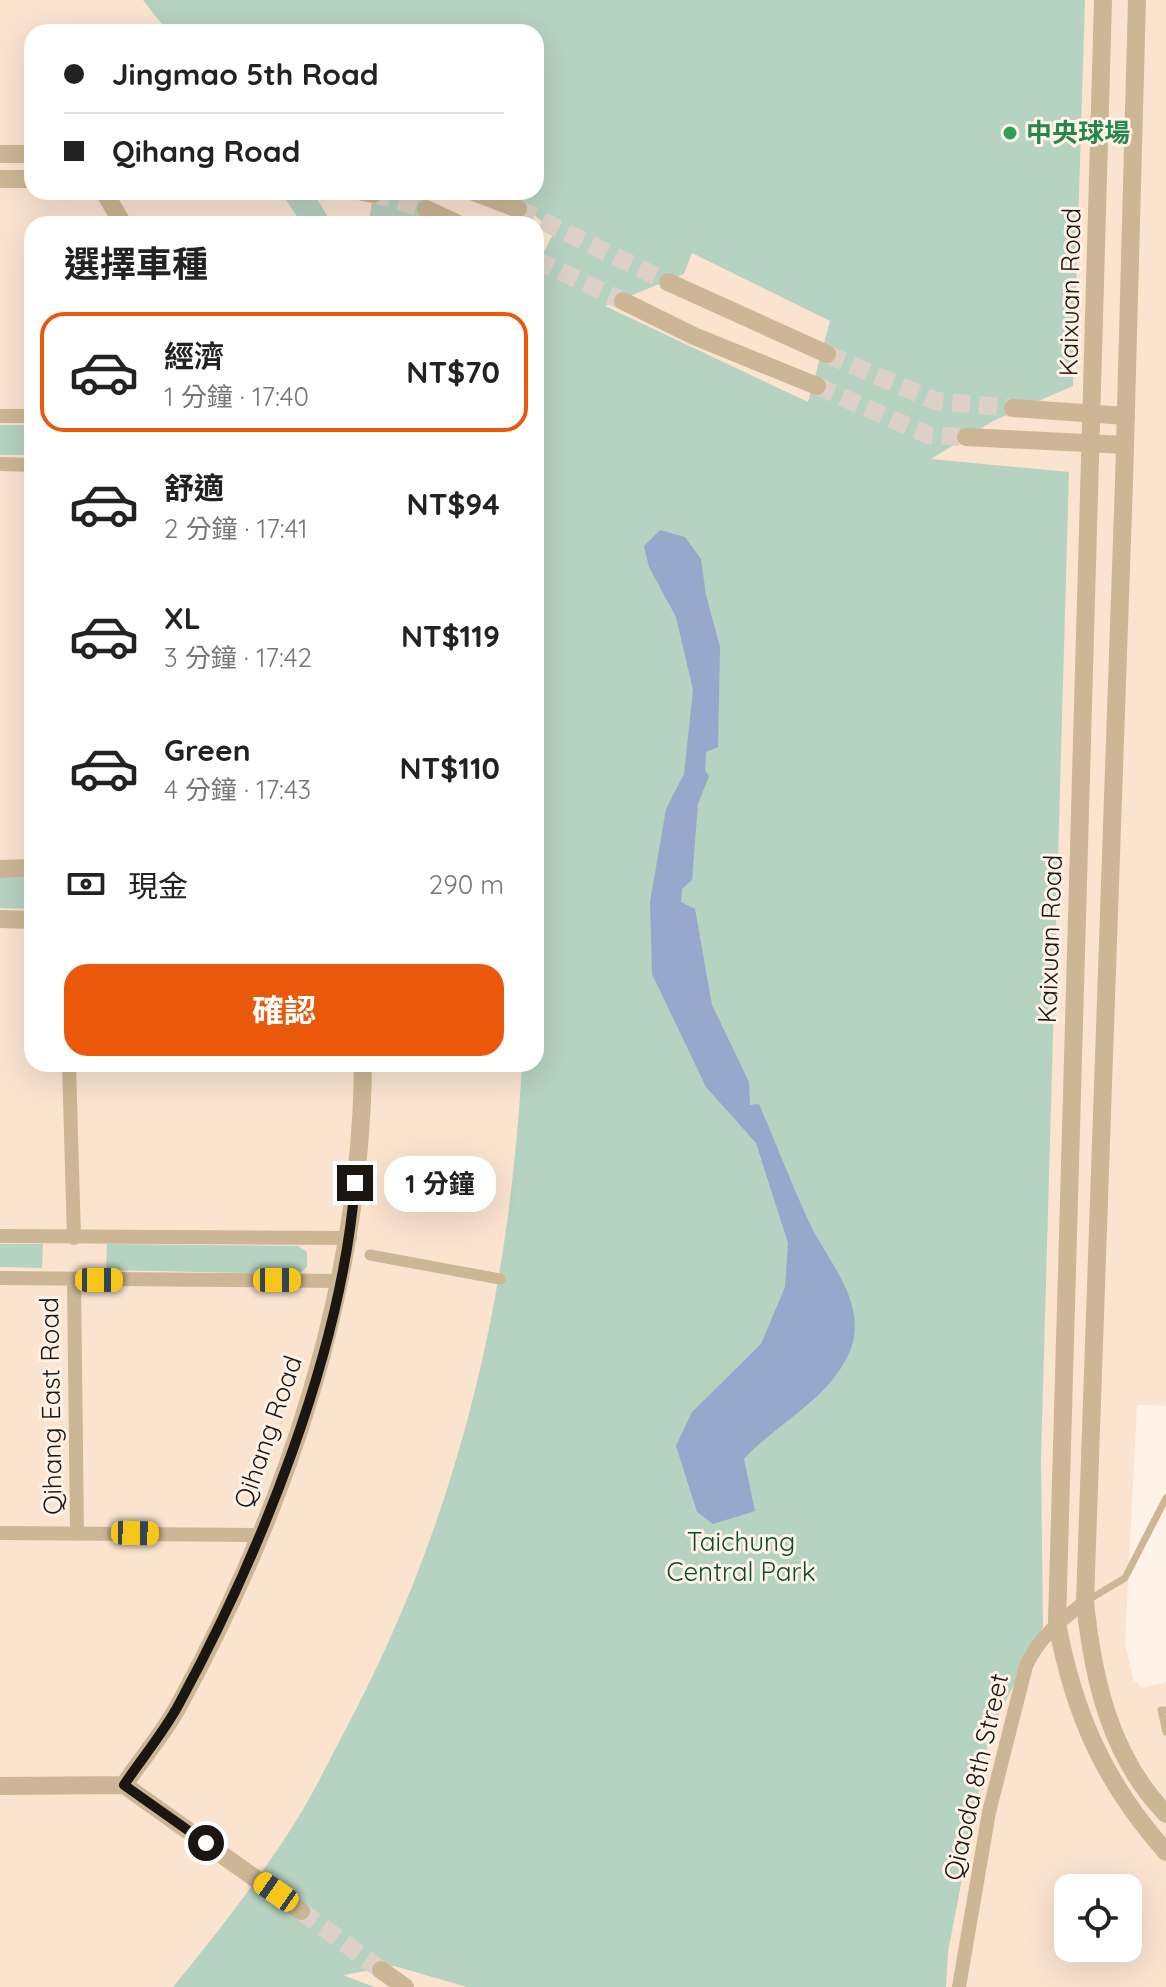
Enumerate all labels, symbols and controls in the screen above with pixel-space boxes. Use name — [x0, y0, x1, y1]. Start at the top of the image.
text: Jingmao 5th Road — [112, 55, 379, 93]
place label: 中央球場 — [1026, 116, 1130, 149]
marker: 中央球場 — [1001, 124, 1019, 142]
text: Qihang Road — [112, 132, 300, 170]
street label: Kaixuan Road — [1052, 207, 1087, 377]
text: 選擇車種 — [64, 241, 208, 286]
icon: car — [68, 336, 140, 408]
text: 經濟 — [164, 337, 224, 375]
text: NT$70 — [406, 353, 500, 391]
text: 1 分鐘 · 17:40 — [164, 380, 309, 413]
icon: car — [68, 468, 140, 540]
text: 舒適 — [164, 469, 224, 507]
text: NT$94 — [407, 485, 500, 523]
text: 2 分鐘 · 17:41 — [164, 512, 308, 545]
text: XL — [164, 599, 201, 637]
icon: car — [68, 600, 140, 672]
text: NT$119 — [401, 617, 500, 655]
text: 3 分鐘 · 17:42 — [164, 641, 312, 674]
text: Green — [164, 731, 251, 769]
icon: car — [68, 732, 140, 804]
text: NT$110 — [400, 749, 500, 787]
text: 4 分鐘 · 17:43 — [164, 773, 311, 806]
street label: Kaixuan Road — [1030, 854, 1069, 1024]
icon: cash — [64, 862, 108, 906]
text: 現金 — [128, 867, 188, 905]
text: 290 m — [429, 868, 504, 901]
button: 確認 — [64, 964, 504, 1056]
callout: 1 分鐘 — [383, 1155, 495, 1211]
route end — [337, 1165, 373, 1201]
text: 1 分鐘 — [405, 1167, 475, 1200]
car — [75, 1268, 123, 1292]
car — [253, 1268, 301, 1292]
street label: Qihang East Road — [32, 1297, 69, 1515]
street label: Qihang Road — [226, 1351, 309, 1512]
car — [111, 1521, 159, 1545]
park label: Taichung Central Park — [666, 1525, 816, 1588]
street label: Qiaoda 8th Street — [936, 1670, 1015, 1884]
route start — [188, 1825, 224, 1861]
car — [249, 1868, 303, 1916]
map controls — [1054, 1874, 1142, 1962]
button: locate — [1054, 1874, 1142, 1962]

